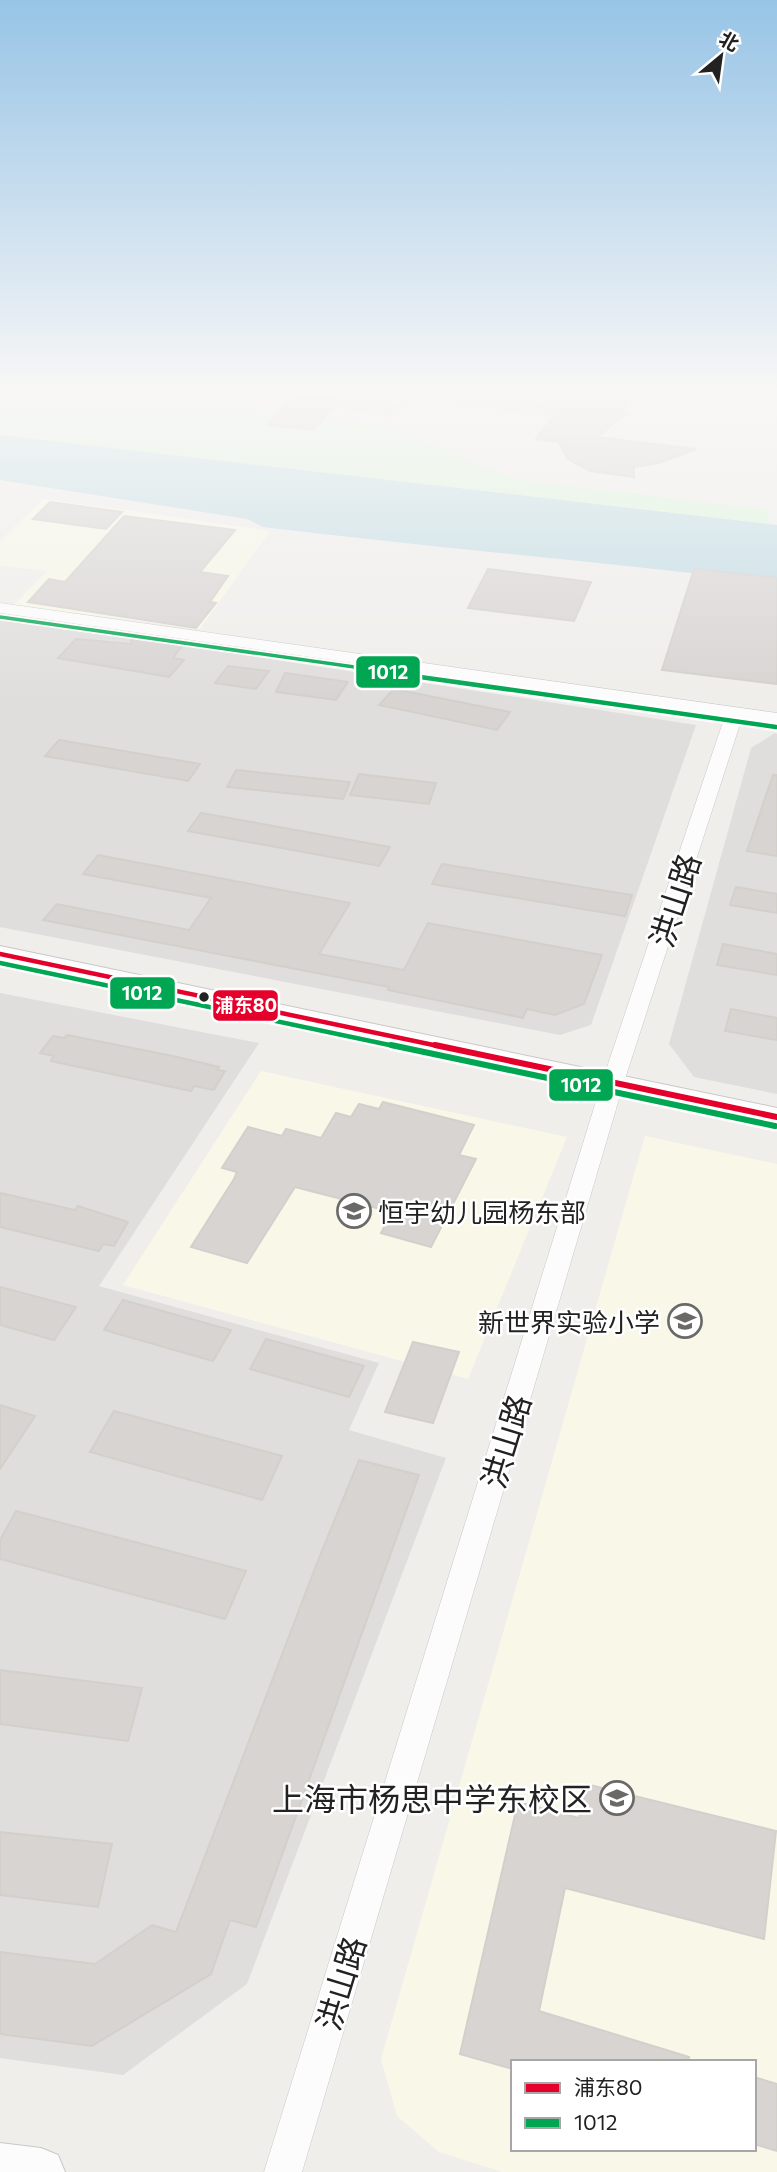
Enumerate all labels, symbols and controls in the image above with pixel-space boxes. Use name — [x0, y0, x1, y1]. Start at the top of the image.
north arrow — [686, 21, 756, 91]
text: 北 — [716, 26, 743, 55]
line badge: 1012 — [355, 655, 421, 689]
text: 1012 — [368, 660, 408, 683]
street label: 洪山路 — [640, 848, 708, 952]
line badge: 1012 — [109, 976, 176, 1010]
text: 1012 — [122, 981, 162, 1004]
line badge: 浦东80 — [212, 989, 279, 1022]
unlabelled marker — [197, 990, 211, 1004]
text: 浦东80 — [215, 993, 277, 1016]
line badge: 1012 — [548, 1068, 614, 1102]
text: 1012 — [561, 1073, 601, 1096]
school or university icon: 恒宇幼儿园杨东部 — [335, 1192, 373, 1230]
place label: 恒宇幼儿园杨东部 — [378, 1196, 586, 1227]
school or university icon: 新世界实验小学 — [666, 1302, 704, 1340]
place label: 新世界实验小学 — [478, 1306, 660, 1337]
street label: 洪山路 — [472, 1389, 538, 1493]
place label: 上海市杨思中学东校区 — [272, 1778, 592, 1818]
school or university icon: 上海市杨思中学东校区 — [598, 1779, 636, 1817]
street label: 洪山路 — [307, 1931, 373, 2035]
legend — [511, 2060, 756, 2151]
text: 浦东80 — [574, 2074, 642, 2099]
text: 1012 — [574, 2109, 617, 2134]

